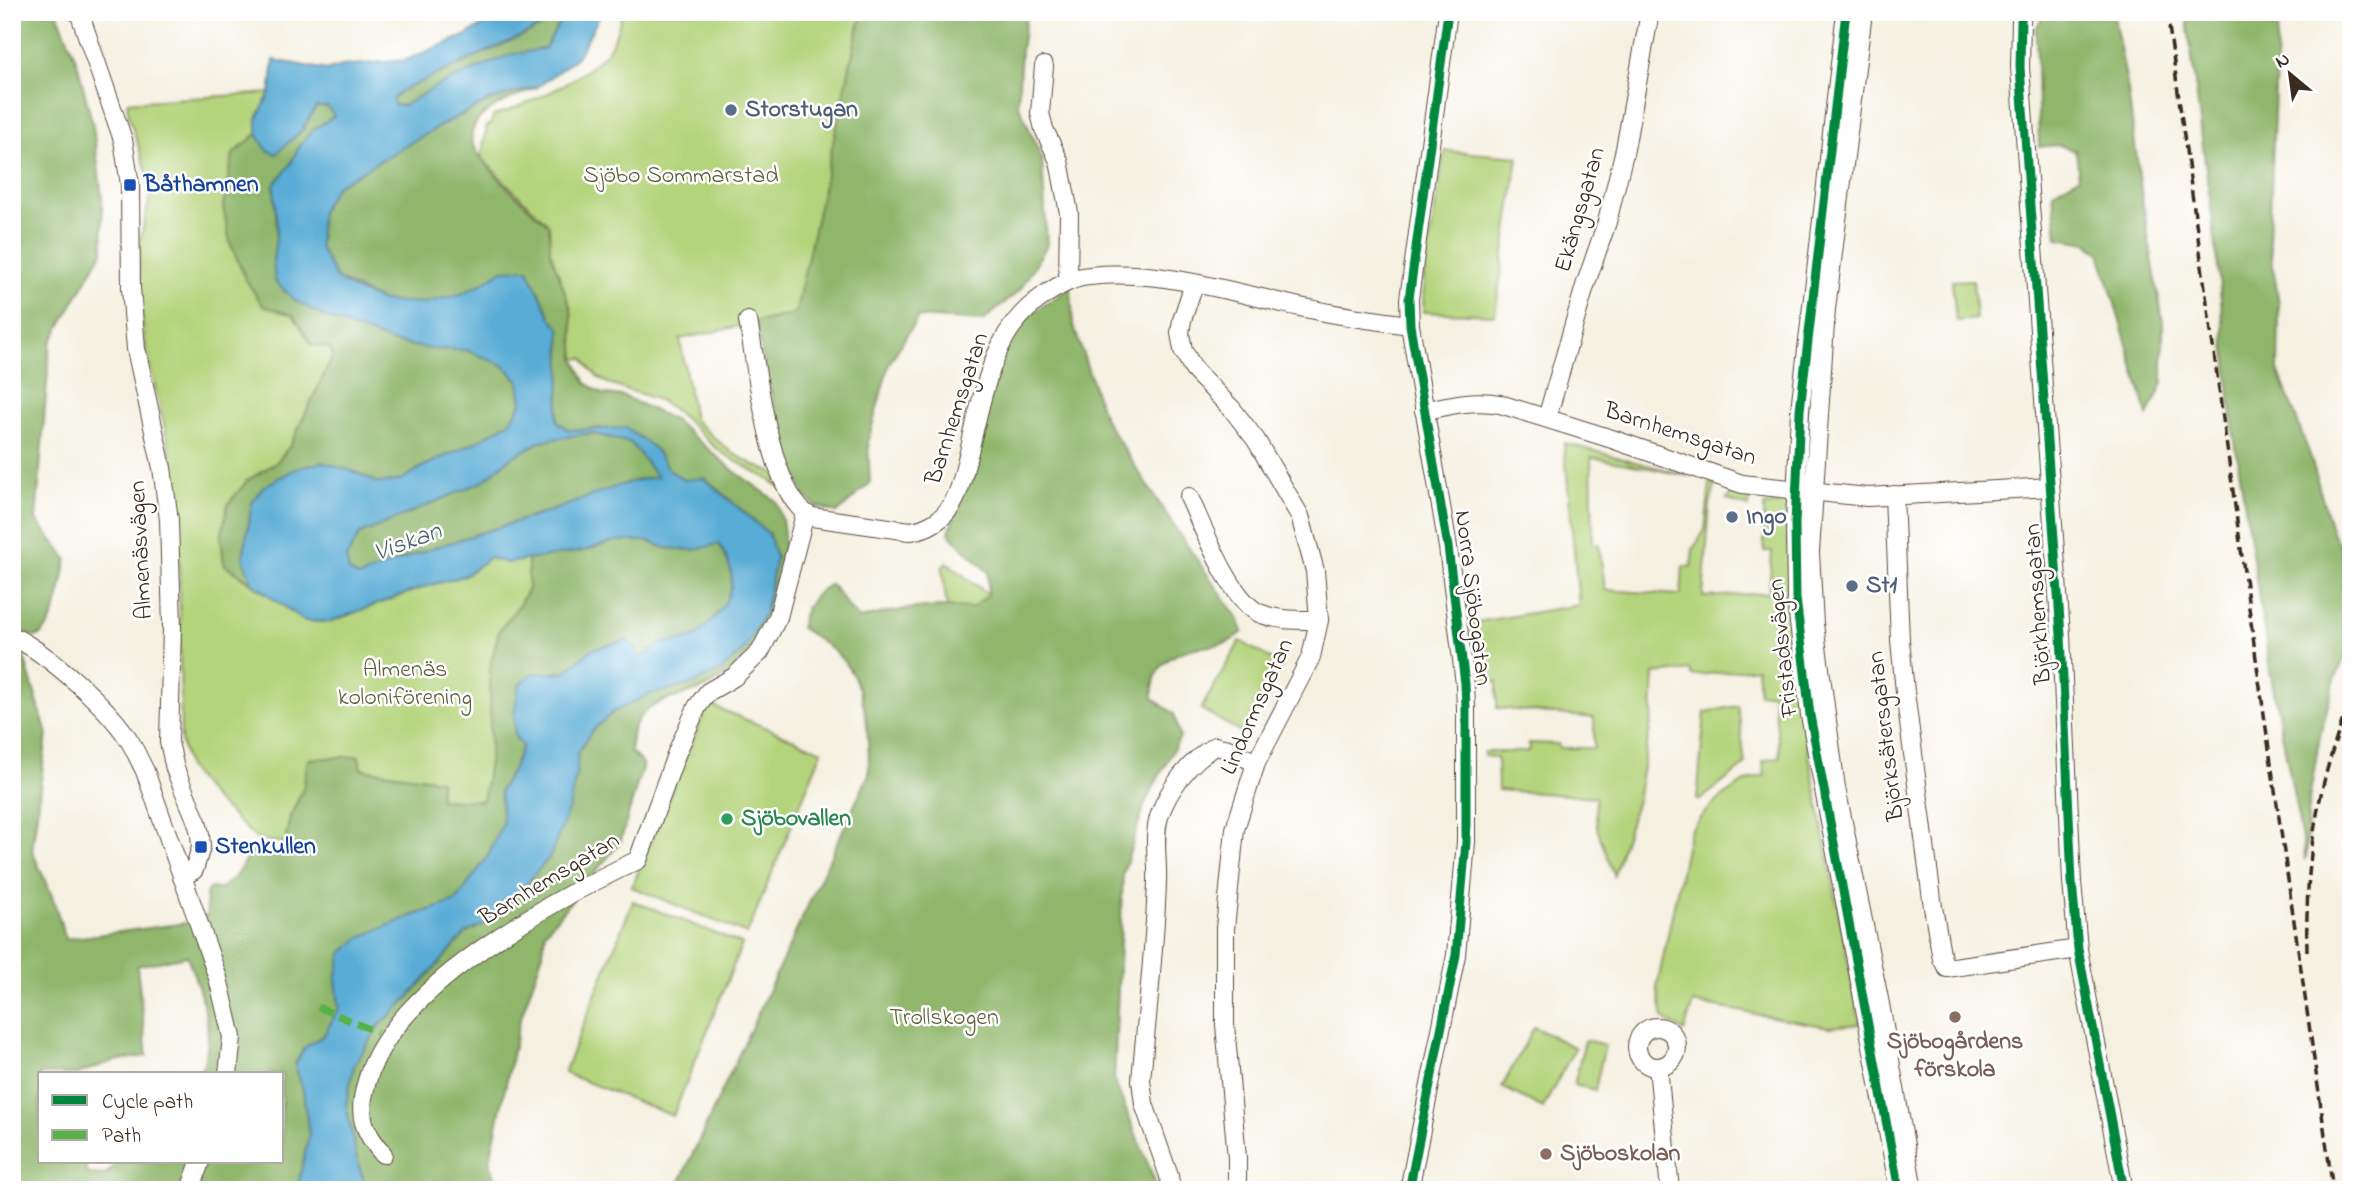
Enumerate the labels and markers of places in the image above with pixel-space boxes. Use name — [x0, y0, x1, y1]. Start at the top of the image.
place label: Storstugan — [745, 93, 858, 129]
marker: Storstugan — [723, 102, 739, 118]
place label: Båthamnen — [143, 168, 259, 203]
marker: Båthamnen — [122, 177, 138, 193]
place label: Ingo — [1746, 500, 1787, 536]
marker: Ingo — [1724, 509, 1740, 525]
place label: St1 — [1866, 569, 1897, 604]
marker: St1 — [1844, 578, 1860, 594]
place label: Sjöbovallen — [741, 802, 851, 837]
marker: Sjöbovallen — [719, 811, 735, 827]
place label: Stenkullen — [215, 830, 316, 865]
marker: Stenkullen — [193, 839, 209, 855]
marker: Sjöbogårdens förskola — [1947, 1009, 1963, 1025]
place label: Sjöbogårdens förskola — [1887, 1025, 2023, 1088]
place label: Sjöboskolan — [1560, 1137, 1681, 1172]
marker: Sjöboskolan — [1538, 1146, 1554, 1162]

